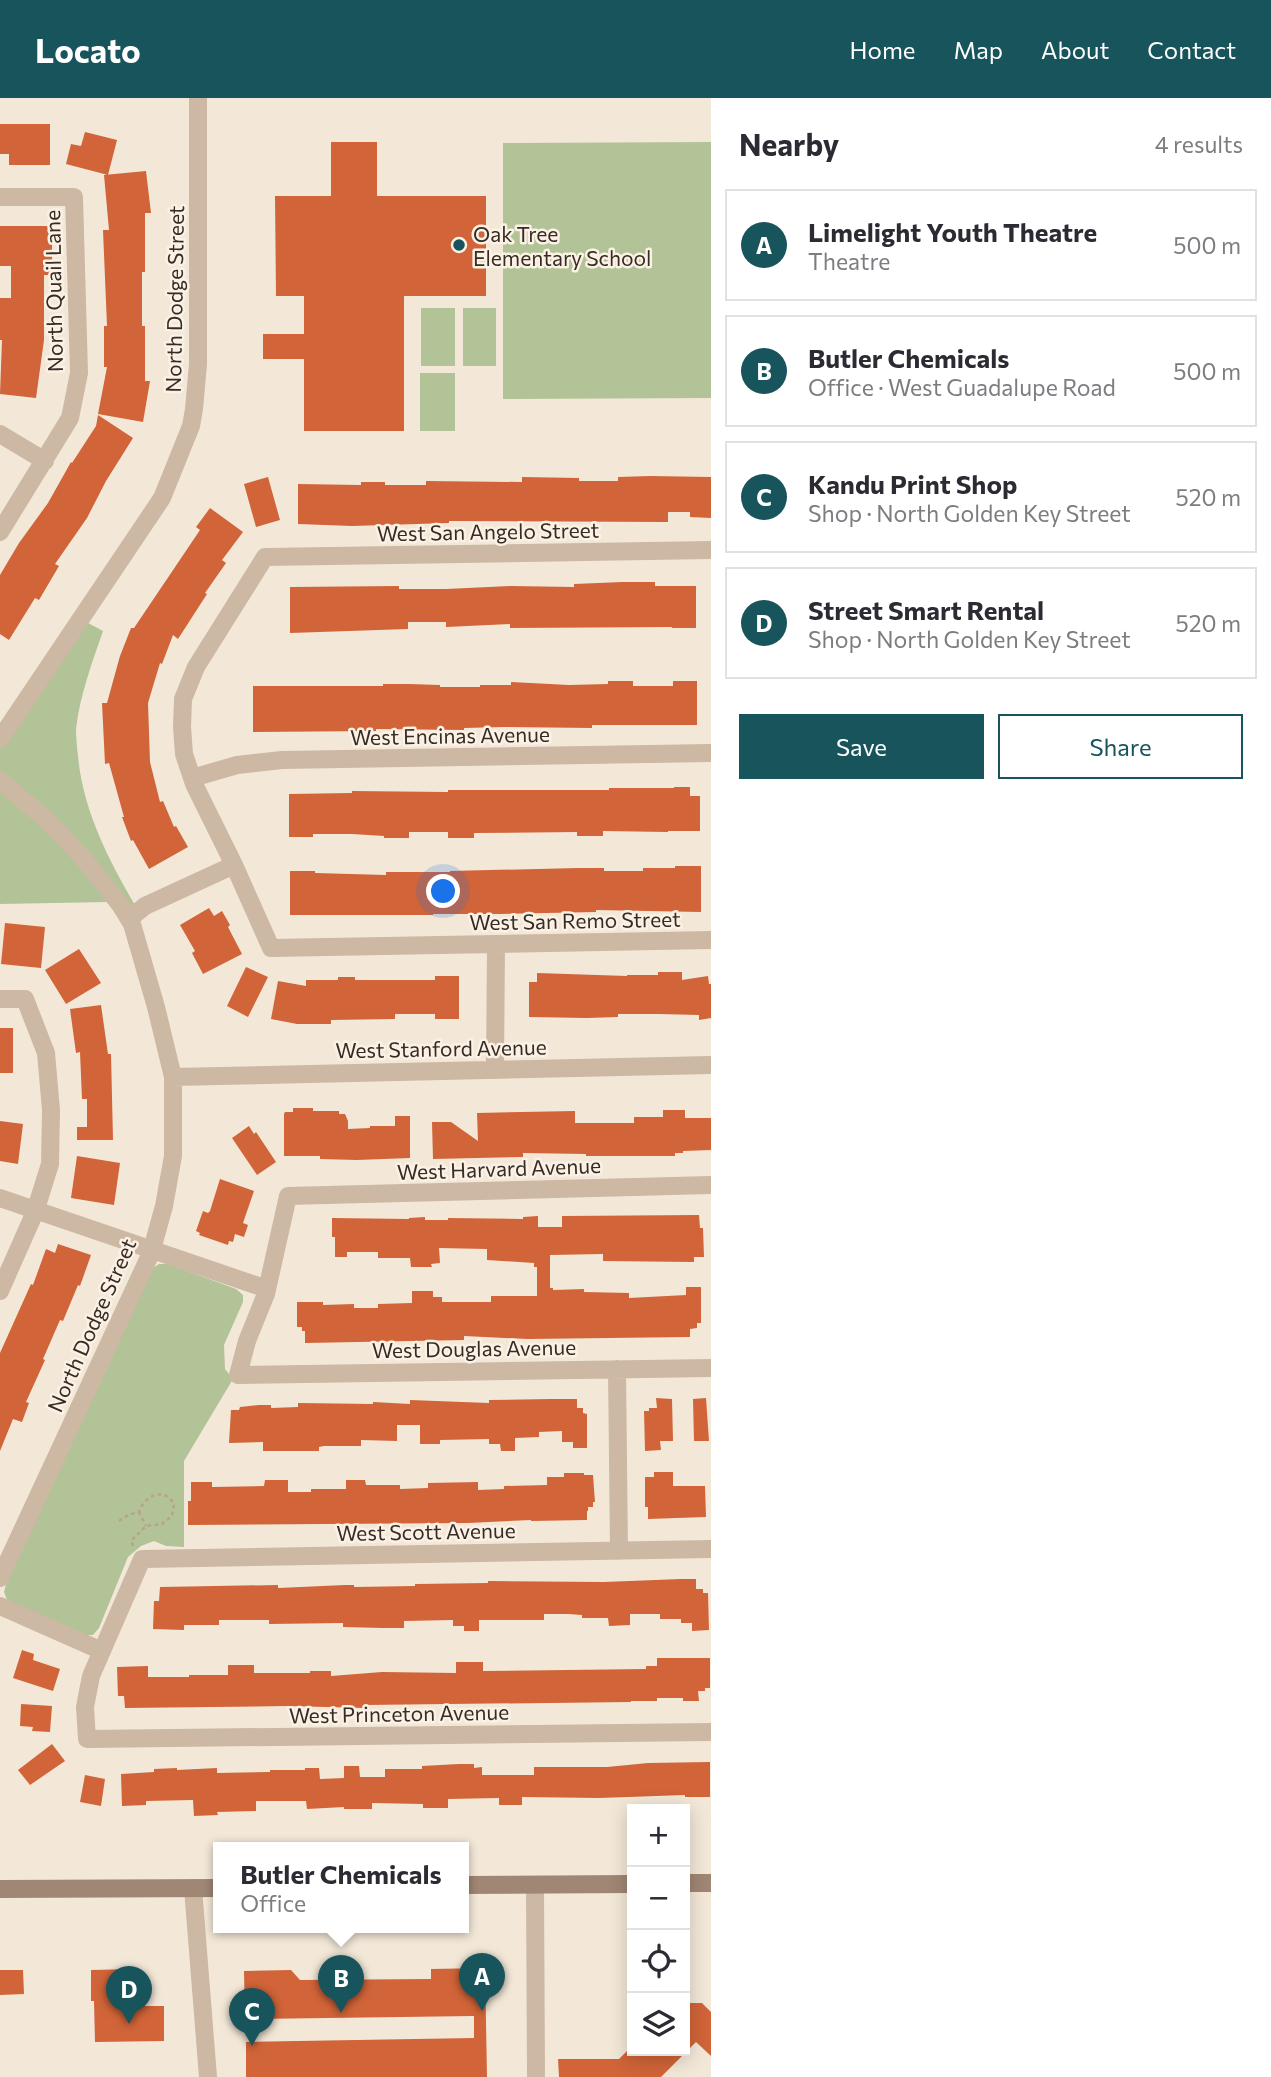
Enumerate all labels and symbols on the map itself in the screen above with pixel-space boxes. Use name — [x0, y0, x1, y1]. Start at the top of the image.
street label: North Dodge Street — [160, 205, 188, 393]
street label: North Quail Lane — [39, 210, 67, 372]
place label: Oak Tree Elementary School — [473, 221, 651, 270]
marker: Oak Tree Elementary School — [451, 237, 467, 253]
street label: West San Angelo Street — [377, 517, 599, 545]
street label: West Encinas Avenue — [350, 721, 550, 749]
your location — [426, 874, 460, 908]
street label: West San Remo Street — [469, 906, 681, 934]
street label: West Stanford Avenue — [335, 1034, 547, 1062]
street label: West Harvard Avenue — [397, 1152, 601, 1184]
street label: North Dodge Street — [42, 1234, 140, 1416]
street label: West Douglas Avenue — [372, 1334, 576, 1362]
street label: West Scott Avenue — [336, 1517, 516, 1545]
street label: West Princeton Avenue — [289, 1699, 509, 1727]
pin: A — [459, 1953, 505, 2011]
pin: B — [318, 1955, 364, 2013]
pin: D — [106, 1966, 152, 2024]
pin: C — [229, 1988, 275, 2046]

